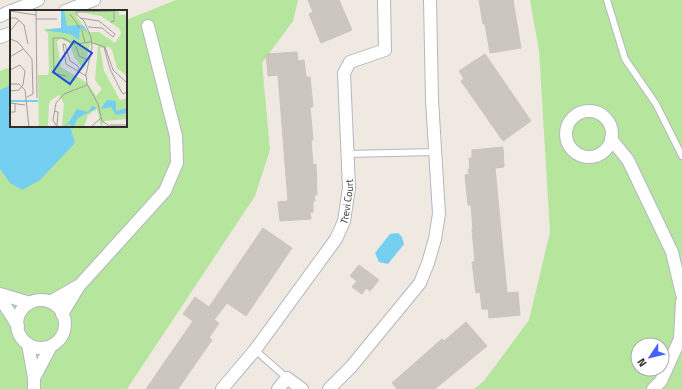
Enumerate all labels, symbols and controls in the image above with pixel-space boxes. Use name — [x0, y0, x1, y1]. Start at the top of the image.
inset map — [10, 10, 127, 127]
street label: Trevi Court — [336, 178, 357, 226]
north arrow — [630, 337, 670, 377]
text: N — [633, 355, 651, 370]

